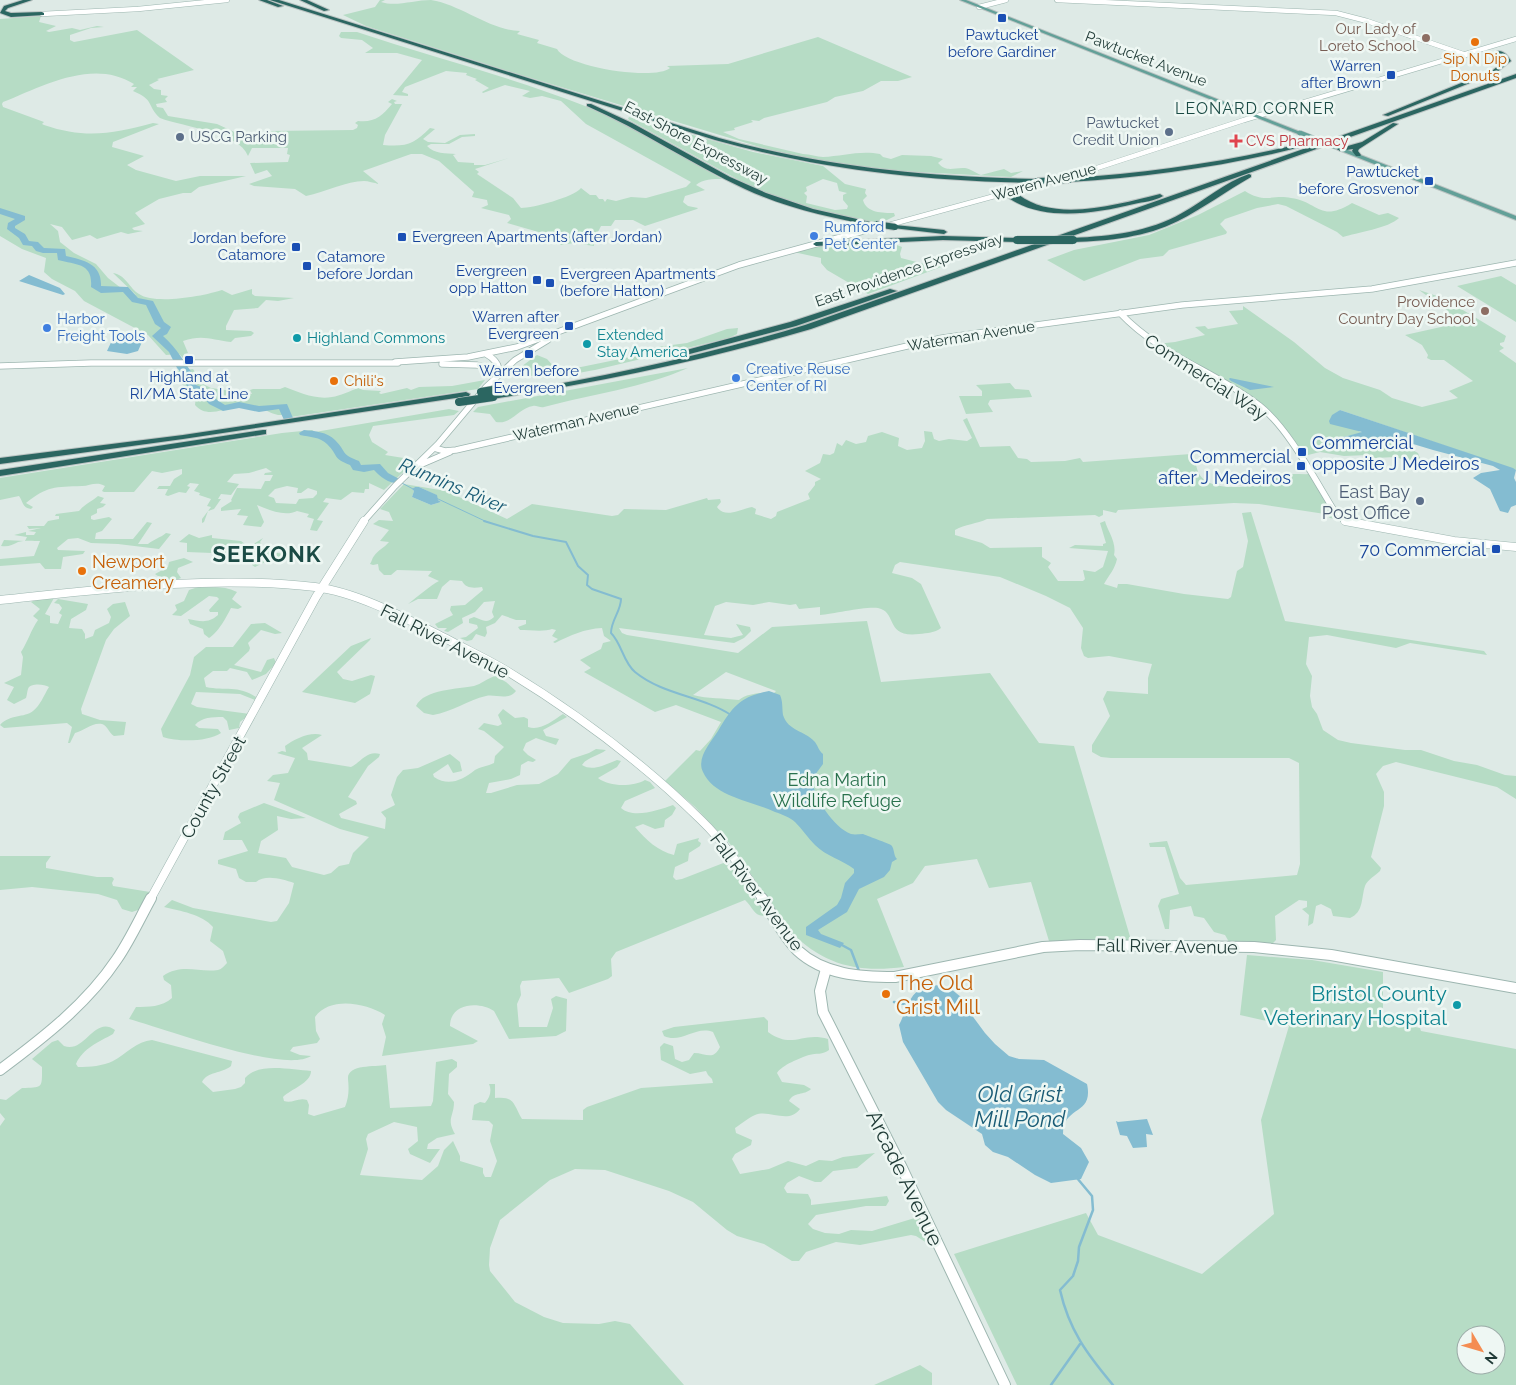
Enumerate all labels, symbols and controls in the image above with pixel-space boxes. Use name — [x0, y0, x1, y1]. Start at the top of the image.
marker: Pawtucket before Gardiner — [996, 12, 1008, 24]
place label: Our Lady of Loreto School — [1319, 20, 1417, 55]
place label: Pawtucket before Gardiner — [948, 26, 1057, 61]
street label: Pawtucket Avenue — [1083, 28, 1210, 91]
marker: Our Lady of Loreto School — [1420, 32, 1432, 44]
marker: Sip N Dip Donuts — [1469, 36, 1481, 48]
place label: Sip N Dip Donuts — [1443, 50, 1507, 85]
place label: Warren after Brown — [1301, 57, 1381, 92]
marker: Warren after Brown — [1385, 69, 1397, 81]
street label: East Shore Expressway — [621, 97, 771, 189]
district label: LEONARD CORNER — [1175, 99, 1335, 118]
place label: Pawtucket Credit Union — [1073, 114, 1159, 149]
marker: Pawtucket Credit Union — [1163, 126, 1175, 138]
place label: USCG Parking — [190, 128, 287, 146]
marker: USCG Parking — [174, 131, 186, 143]
place label: CVS Pharmacy — [1246, 132, 1349, 150]
marker: CVS Pharmacy — [1230, 135, 1242, 147]
street label: Warren Avenue — [990, 159, 1098, 205]
place label: Pawtucket before Grosvenor — [1299, 163, 1420, 198]
marker: Pawtucket before Grosvenor — [1423, 175, 1435, 187]
place label: Rumford Pet Center — [824, 218, 898, 253]
place label: Evergreen Apartments (after Jordan) — [412, 228, 662, 246]
place label: Jordan before Catamore — [189, 229, 286, 264]
street label: East Providence Expressway — [813, 229, 1005, 311]
marker: Rumford Pet Center — [808, 230, 820, 242]
marker: Evergreen Apartments (after Jordan) — [396, 231, 408, 243]
marker: Jordan before Catamore — [290, 241, 302, 253]
place label: Catamore before Jordan — [317, 248, 413, 283]
marker: Catamore before Jordan — [301, 260, 313, 272]
place label: Evergreen opp Hatton — [449, 262, 527, 297]
place label: Evergreen Apartments (before Hatton) — [560, 265, 716, 300]
marker: Evergreen opp Hatton — [531, 274, 543, 286]
marker: Evergreen Apartments (before Hatton) — [544, 277, 556, 289]
place label: Providence Country Day School — [1338, 293, 1476, 328]
marker: Providence Country Day School — [1479, 305, 1491, 317]
place label: Warren after Evergreen — [472, 308, 560, 343]
place label: Harbor Freight Tools — [57, 310, 145, 345]
street label: Waterman Avenue — [906, 317, 1036, 355]
marker: Warren after Evergreen — [563, 320, 575, 332]
marker: Harbor Freight Tools — [41, 322, 53, 334]
place label: Extended Stay America — [597, 326, 688, 361]
place label: Highland Commons — [307, 329, 445, 347]
street label: Commercial Way — [1141, 330, 1271, 425]
marker: Highland Commons — [291, 332, 303, 344]
marker: Extended Stay America — [581, 338, 593, 350]
marker: Warren before Evergreen — [523, 348, 535, 360]
marker: Highland at RI/MA State Line — [183, 354, 195, 366]
place label: Creative Reuse Center of RI — [746, 360, 850, 395]
place label: Warren before Evergreen — [479, 362, 579, 397]
place label: Highland at RI/MA State Line — [130, 368, 248, 403]
place label: Chili's — [344, 372, 384, 390]
marker: Creative Reuse Center of RI — [730, 372, 742, 384]
marker: Chili's — [328, 375, 340, 387]
street label: Waterman Avenue — [511, 399, 641, 445]
place label: Commercial opposite J Medeiros — [1312, 432, 1480, 474]
place label: Commercial after J Medeiros — [1158, 446, 1291, 488]
marker: Commercial opposite J Medeiros — [1296, 446, 1308, 458]
water label: Runnins River — [396, 453, 511, 518]
marker: Commercial after J Medeiros — [1295, 460, 1307, 472]
place label: East Bay Post Office — [1322, 481, 1410, 523]
marker: East Bay Post Office — [1414, 495, 1426, 507]
place label: 70 Commercial — [1360, 539, 1486, 560]
district label: SEEKONK — [213, 541, 321, 567]
marker: 70 Commercial — [1490, 543, 1502, 555]
place label: Newport Creamery — [92, 551, 174, 593]
marker: Newport Creamery — [76, 565, 88, 577]
street label: Fall River Avenue — [377, 600, 513, 683]
street label: County Street — [176, 732, 250, 842]
park label: Edna Martin Wildlife Refuge — [773, 769, 902, 811]
street label: Fall River Avenue — [706, 829, 808, 955]
street label: Fall River Avenue — [1096, 934, 1238, 958]
place label: The Old Grist Mill — [896, 970, 980, 1019]
place label: Bristol County Veterinary Hospital — [1264, 981, 1447, 1030]
marker: The Old Grist Mill — [880, 988, 892, 1000]
marker: Bristol County Veterinary Hospital — [1451, 999, 1463, 1011]
water label: Old Grist Mill Pond — [975, 1081, 1066, 1132]
street label: Arcade Avenue — [861, 1106, 949, 1250]
north arrow — [1456, 1325, 1506, 1375]
text: N — [1482, 1349, 1501, 1367]

